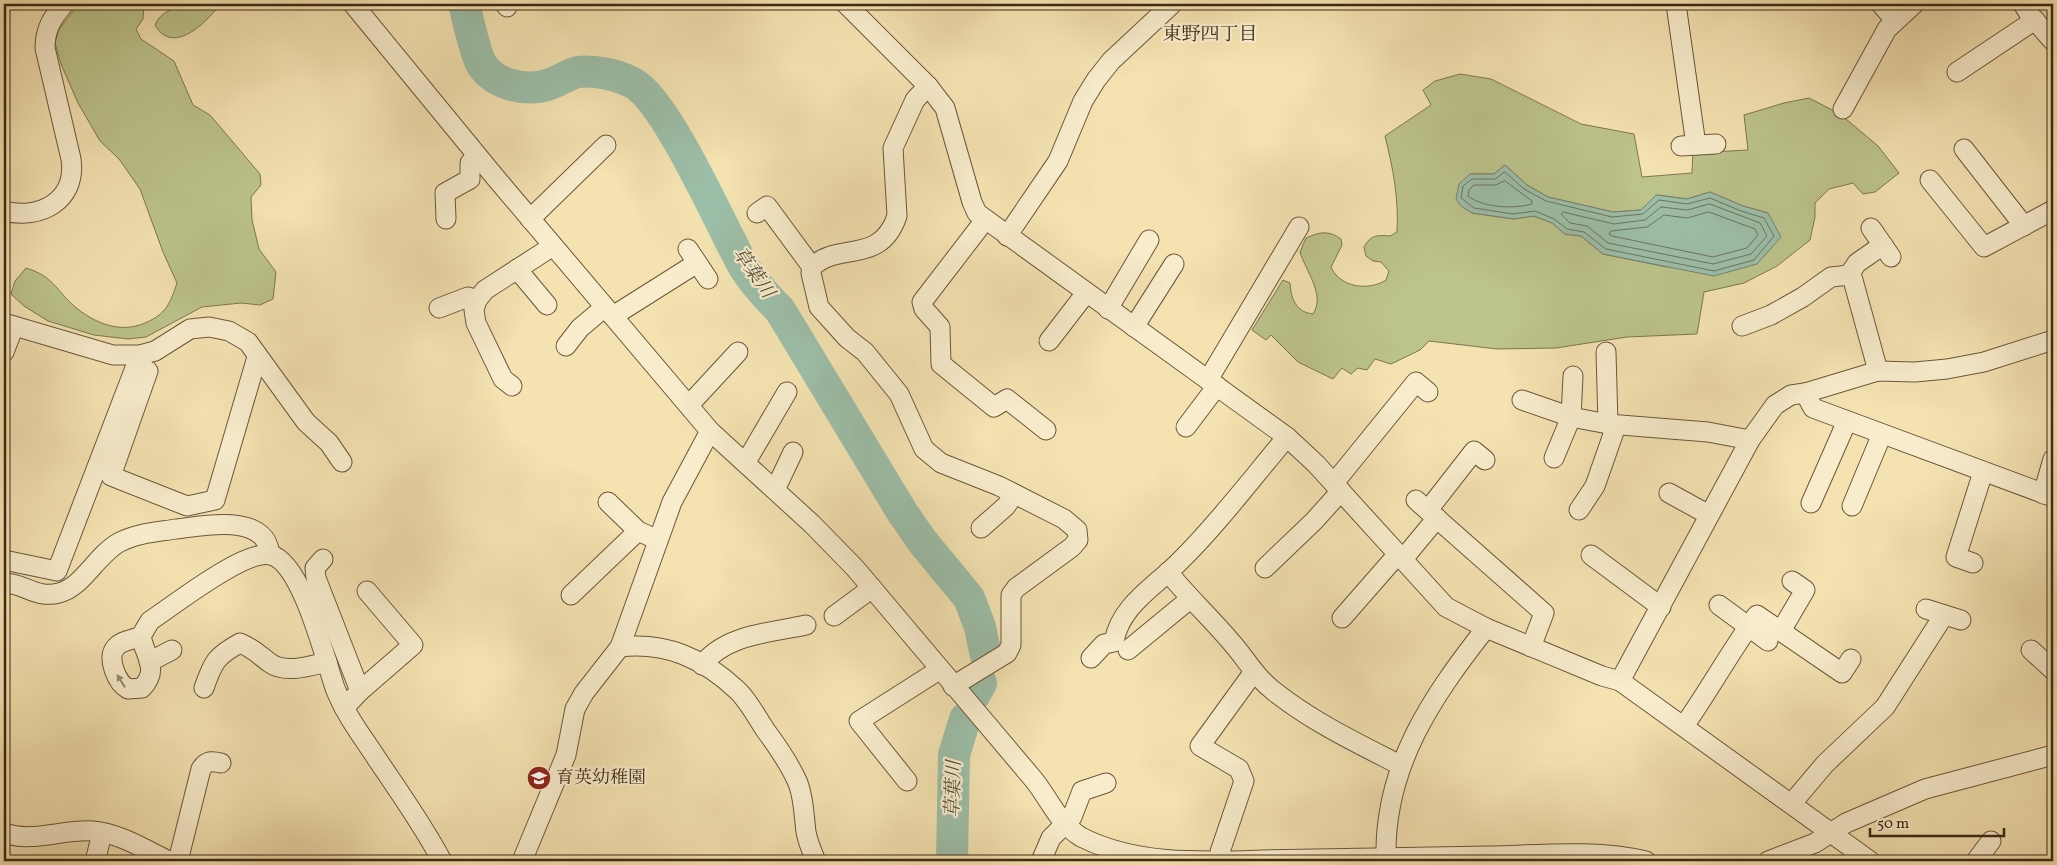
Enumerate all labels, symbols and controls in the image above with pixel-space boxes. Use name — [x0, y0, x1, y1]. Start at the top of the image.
district label: 東野四丁目 — [1162, 22, 1258, 48]
water label: 草葉川 — [726, 242, 781, 305]
one-way arrow — [116, 674, 125, 688]
water label: 草葉川 — [940, 758, 968, 818]
school or university icon: 育英幼稚園 — [526, 765, 552, 791]
place label: 育英幼稚園 — [556, 766, 646, 791]
scale bar — [1870, 805, 2003, 837]
text: 50 m — [1877, 814, 1909, 835]

